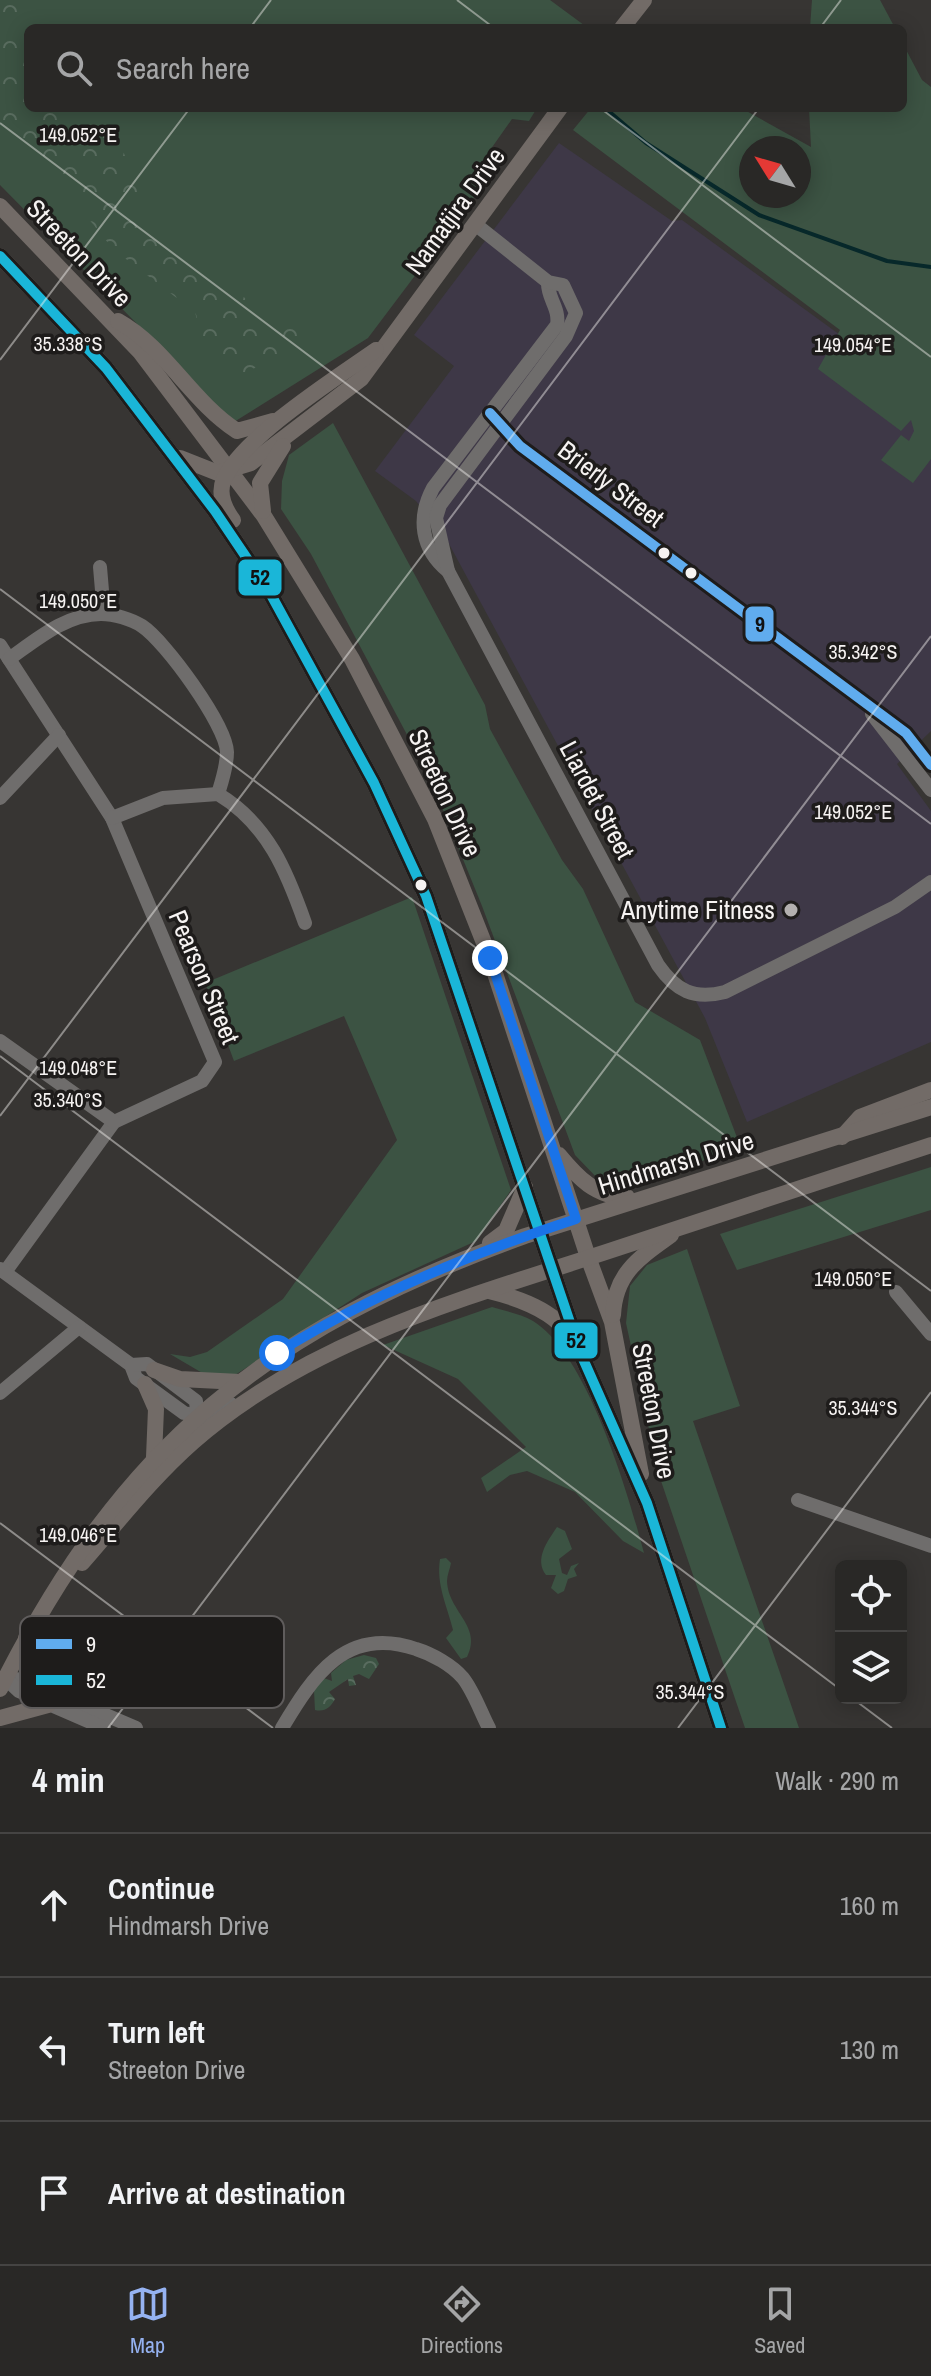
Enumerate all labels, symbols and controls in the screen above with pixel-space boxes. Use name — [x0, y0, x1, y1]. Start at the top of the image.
search box — [24, 24, 907, 112]
icon: search — [52, 46, 96, 90]
text: Search here — [116, 48, 250, 88]
text: 149.052°E — [39, 121, 117, 148]
north arrow — [739, 136, 811, 208]
street label: Namatjira Drive — [397, 140, 513, 281]
street label: Streeton Drive — [19, 191, 140, 314]
text: 35.338°S — [33, 330, 103, 357]
text: 149.054°E — [814, 331, 892, 358]
street label: Brierly Street — [551, 432, 672, 535]
unlabelled marker — [656, 545, 672, 561]
line badge: 52 — [237, 558, 283, 597]
text: 52 — [250, 562, 270, 592]
unlabelled marker — [683, 565, 699, 581]
text: 149.050°E — [39, 587, 117, 614]
line badge: 9 — [744, 605, 775, 643]
text: 9 — [755, 609, 765, 639]
text: 35.342°S — [828, 638, 898, 665]
street label: Streeton Drive — [401, 723, 490, 862]
street label: Liardet Street — [552, 735, 643, 865]
text: 149.052°E — [814, 798, 892, 825]
unlabelled marker — [413, 877, 429, 893]
place label: Anytime Fitness — [620, 892, 775, 927]
marker: Anytime Fitness — [782, 901, 800, 919]
street label: Pearson Street — [161, 905, 248, 1049]
route end — [472, 940, 508, 976]
text: 149.048°E — [39, 1054, 117, 1081]
text: 35.340°S — [33, 1086, 103, 1113]
street label: Hindmarsh Drive — [594, 1122, 758, 1203]
text: 149.050°E — [814, 1265, 892, 1292]
line badge: 52 — [553, 1321, 599, 1360]
text: 52 — [566, 1325, 586, 1355]
route start — [259, 1335, 295, 1371]
street label: Streeton Drive — [624, 1340, 685, 1482]
text: 35.344°S — [828, 1394, 898, 1421]
text: 149.046°E — [39, 1521, 117, 1548]
map controls — [835, 1560, 907, 1704]
button: locate — [835, 1560, 907, 1632]
legend — [20, 1616, 284, 1708]
text: 9 — [86, 1629, 96, 1659]
button: layers — [835, 1632, 907, 1704]
text: 52 — [86, 1665, 106, 1695]
text: 35.344°S — [655, 1678, 725, 1705]
text: 4 min — [32, 1757, 105, 1803]
text: Walk · 290 m — [775, 1763, 899, 1798]
text: Continue — [108, 1868, 215, 1908]
icon: ahead — [32, 1883, 76, 1927]
text: 160 m — [840, 1888, 899, 1923]
text: Hindmarsh Drive — [108, 1908, 269, 1943]
text: Turn left — [108, 2012, 205, 2052]
icon: left — [32, 2027, 76, 2071]
text: 130 m — [840, 2032, 899, 2067]
text: Streeton Drive — [108, 2052, 245, 2087]
icon: arrive — [32, 2171, 76, 2215]
text: Arrive at destination — [108, 2173, 346, 2213]
tab: Map — [126, 2282, 170, 2360]
tab: Directions — [421, 2282, 503, 2360]
tab: Saved — [754, 2282, 805, 2360]

